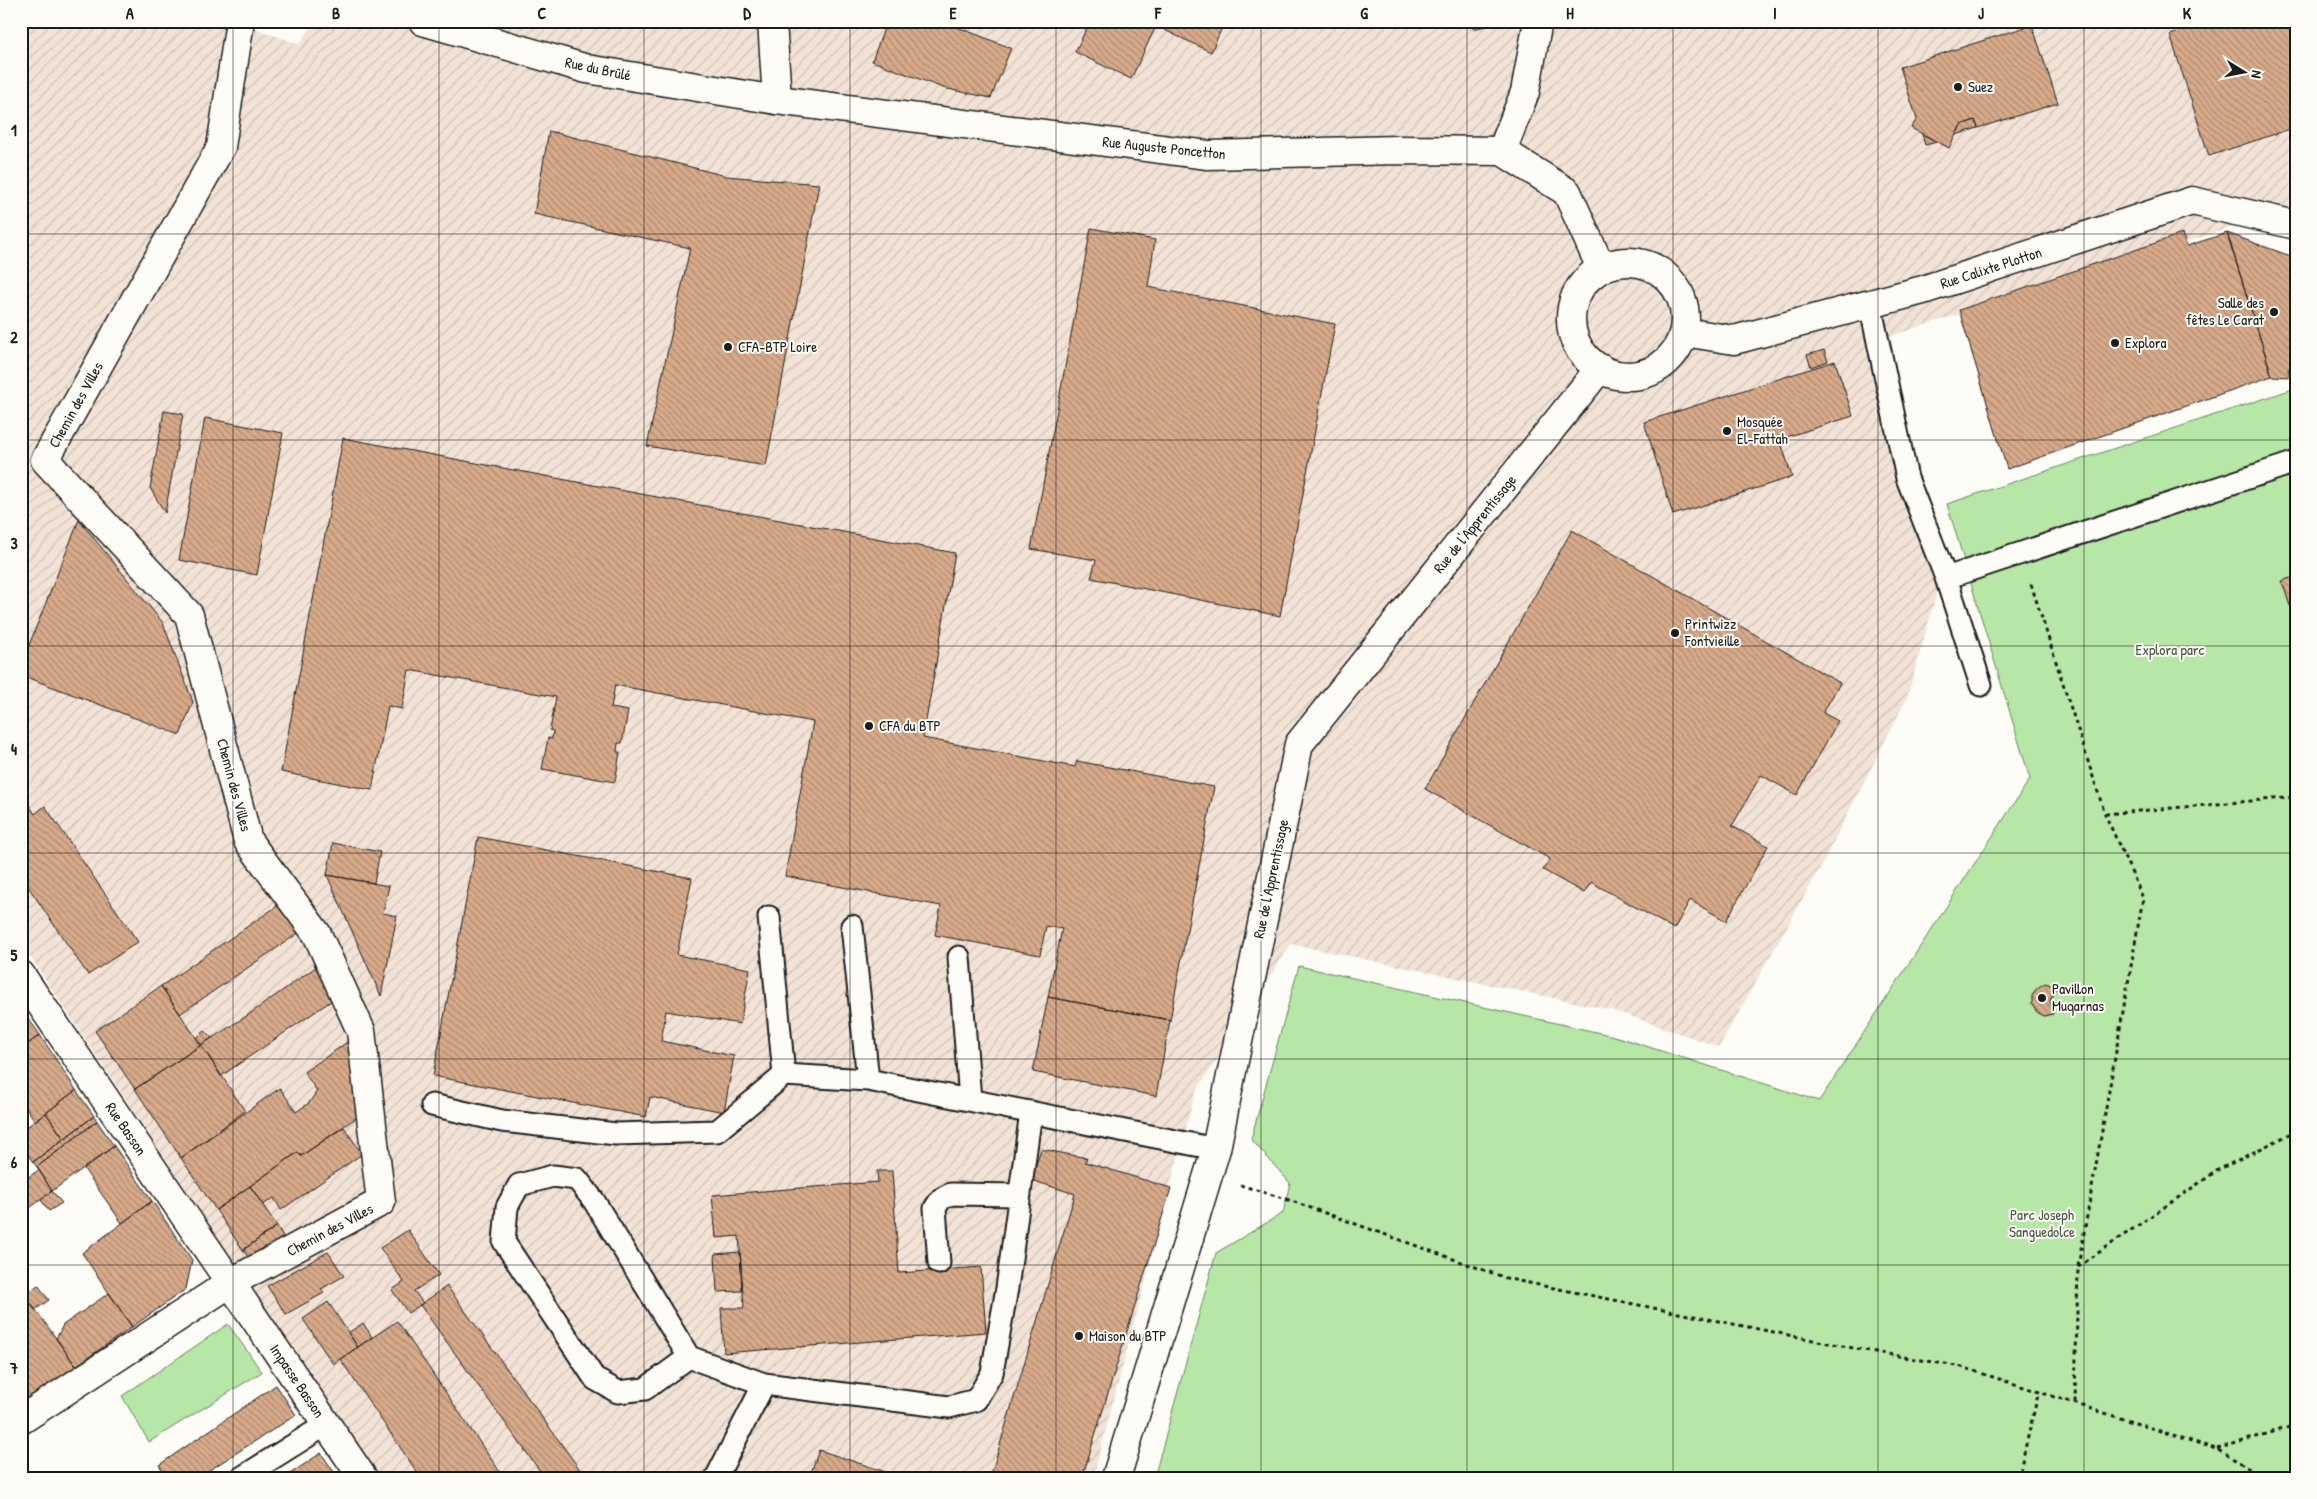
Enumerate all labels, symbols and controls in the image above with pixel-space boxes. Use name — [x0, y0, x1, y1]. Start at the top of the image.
text: A — [126, 2, 134, 24]
text: B — [332, 2, 340, 24]
text: C — [538, 2, 547, 24]
text: D — [743, 2, 751, 24]
text: E — [949, 2, 957, 24]
text: F — [1154, 2, 1162, 24]
text: G — [1360, 2, 1368, 24]
text: H — [1566, 2, 1574, 24]
text: I — [1773, 2, 1777, 24]
text: J — [1978, 2, 1984, 24]
text: K — [2183, 2, 2192, 24]
north arrow — [2220, 48, 2270, 98]
street label: Rue du Brûlé — [563, 51, 633, 86]
text: N — [2247, 69, 2267, 80]
place label: Suez — [1968, 76, 1994, 97]
marker: Suez — [1952, 81, 1964, 93]
text: 1 — [11, 119, 17, 141]
street label: Rue Auguste Poncetton — [1102, 131, 1227, 164]
street label: Rue Calixte Plotton — [1937, 241, 2044, 294]
place label: Salle des fêtes Le Carat — [2186, 292, 2265, 330]
marker: Salle des fêtes Le Carat — [2268, 306, 2280, 318]
text: 2 — [10, 326, 18, 348]
place label: Explora — [2125, 332, 2167, 353]
place label: CFA-BTP Loire — [738, 336, 817, 357]
marker: Explora — [2109, 337, 2121, 349]
marker: CFA-BTP Loire — [722, 341, 734, 353]
street label: Chemin des Villes — [43, 358, 108, 452]
place label: Mosquée El-Fattah — [1737, 411, 1788, 449]
marker: Mosquée El-Fattah — [1721, 425, 1733, 437]
street label: Rue de l'Apprentissage — [1428, 470, 1521, 577]
text: 3 — [10, 532, 18, 554]
place label: Printwizz Fontvieille — [1684, 613, 1740, 651]
marker: Printwizz Fontvieille — [1669, 627, 1681, 639]
park label: Explora parc — [2136, 639, 2205, 660]
place label: CFA du BTP — [879, 715, 941, 736]
marker: CFA du BTP — [863, 720, 875, 732]
street label: Chemin des Villes — [212, 736, 257, 834]
text: 4 — [11, 738, 17, 760]
street label: Rue de l'Apprentissage — [1248, 817, 1293, 940]
text: 5 — [11, 944, 18, 966]
place label: Pavillon Muqarnas — [2052, 978, 2104, 1016]
marker: Pavillon Muqarnas — [2036, 992, 2048, 1004]
street label: Rue Basson — [101, 1098, 152, 1160]
text: 6 — [11, 1151, 18, 1173]
street label: Chemin des Villes — [283, 1198, 377, 1261]
park label: Parc Joseph Sanguedolce — [2009, 1204, 2075, 1242]
place label: Maison du BTP — [1089, 1325, 1166, 1346]
marker: Maison du BTP — [1073, 1330, 1085, 1342]
street label: Impasse Basson — [265, 1340, 330, 1422]
text: 7 — [9, 1357, 18, 1379]

